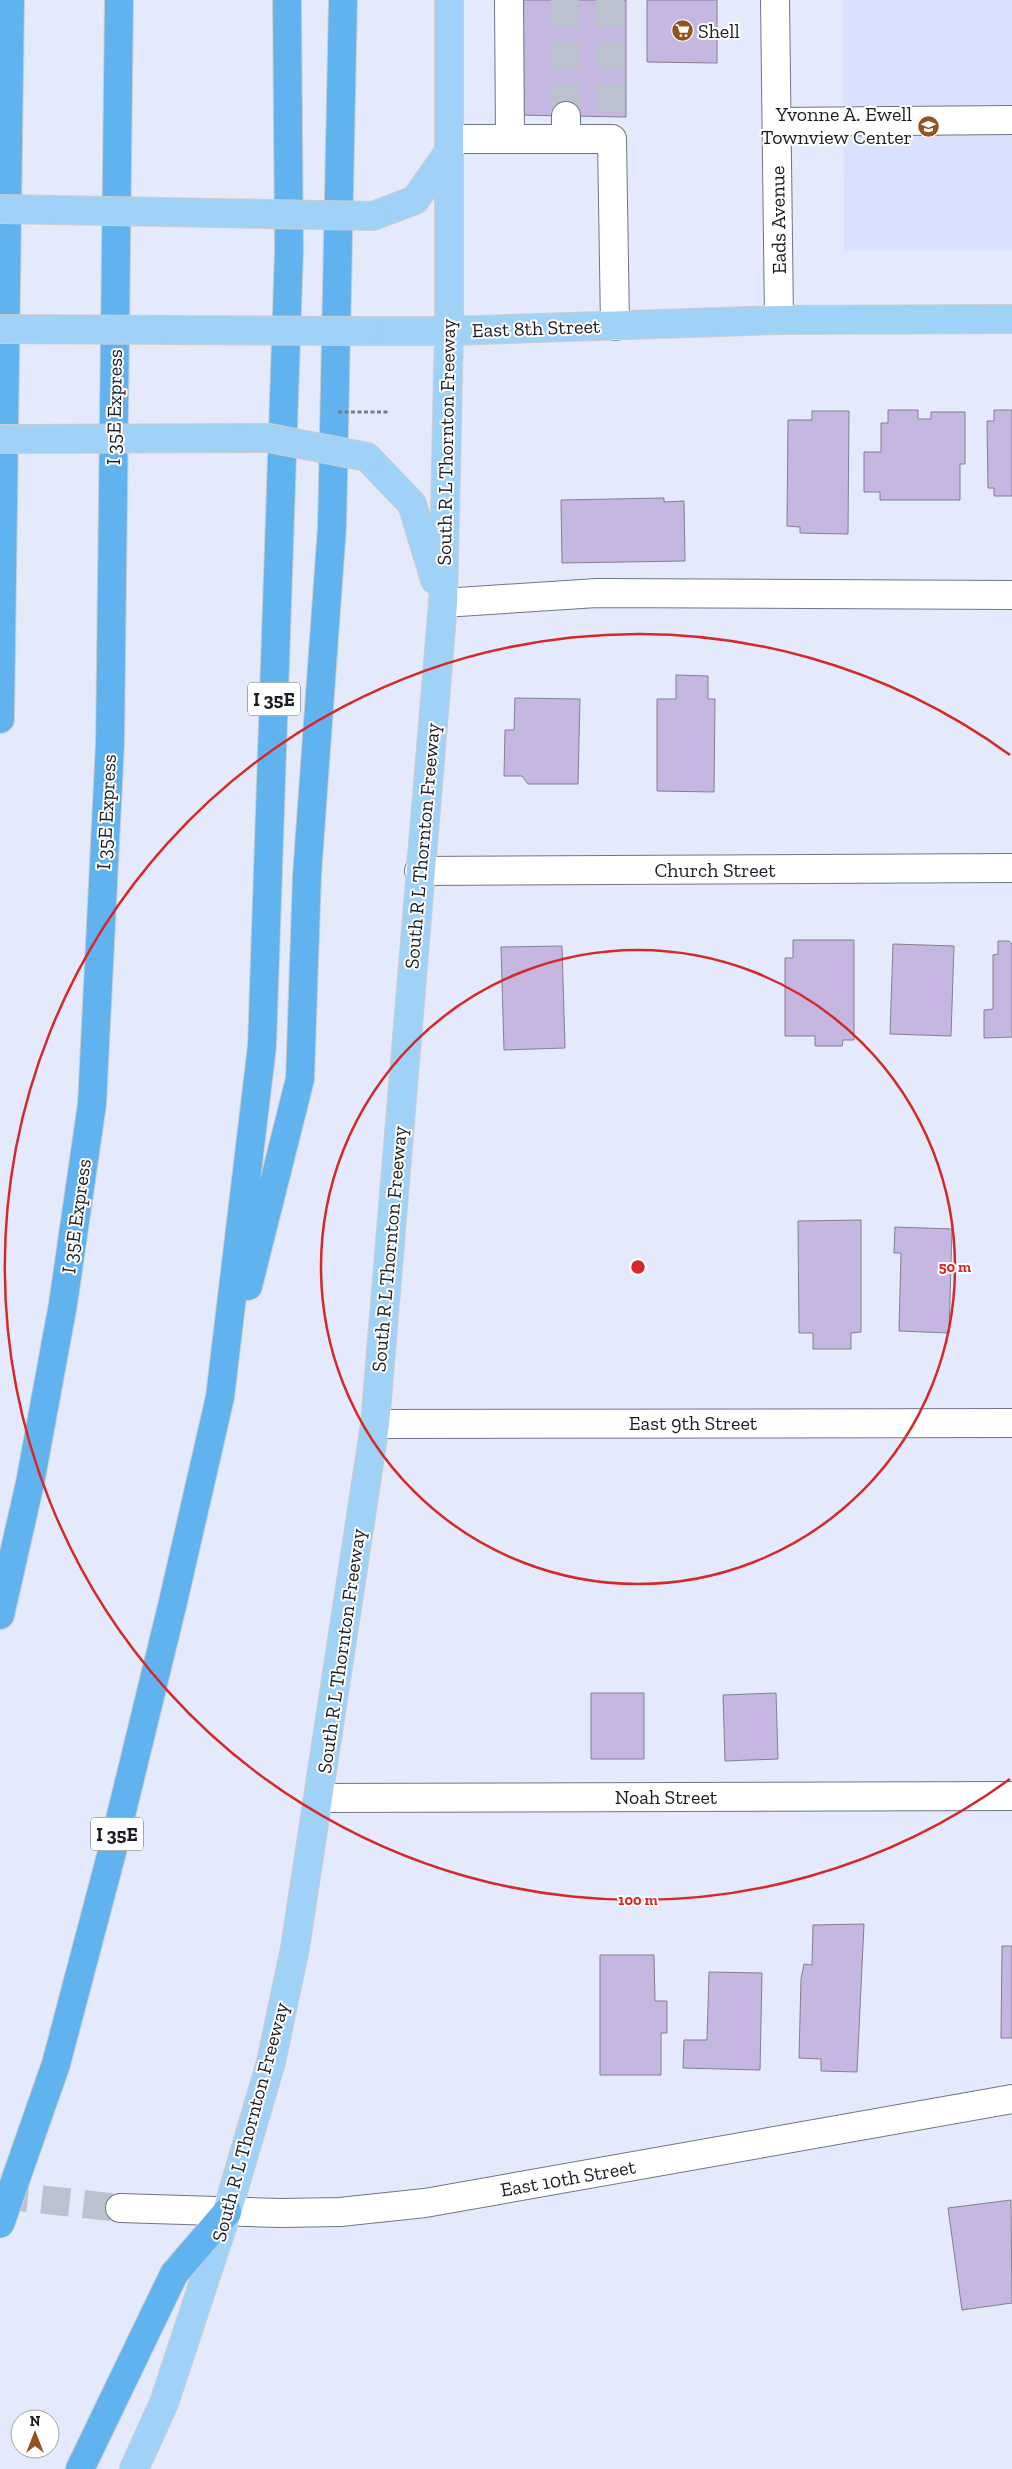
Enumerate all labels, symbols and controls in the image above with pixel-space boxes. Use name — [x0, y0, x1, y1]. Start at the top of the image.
supermarket icon: Shell — [670, 19, 694, 43]
place label: Shell — [698, 19, 740, 43]
place label: Yvonne A. Ewell Townview Center — [761, 102, 912, 149]
school or university icon: Yvonne A. Ewell Townview Center — [916, 114, 940, 138]
street label: Eads Avenue — [765, 166, 791, 274]
street label: East 8th Street — [471, 314, 601, 342]
street label: South R L Thornton Freeway — [432, 318, 460, 566]
street label: I 35E Express — [101, 349, 127, 465]
road number: I 35E — [248, 682, 300, 716]
street label: South R L Thornton Freeway — [399, 721, 445, 970]
street label: I 35E Express — [91, 754, 121, 870]
street label: Church Street — [654, 858, 776, 882]
street label: South R L Thornton Freeway — [366, 1124, 412, 1373]
street label: I 35E Express — [56, 1157, 96, 1275]
centre of rings — [629, 1258, 647, 1276]
text: 50 m — [939, 1258, 971, 1276]
street label: East 9th Street — [629, 1411, 758, 1435]
street label: South R L Thornton Freeway — [312, 1526, 370, 1775]
street label: Noah Street — [615, 1785, 718, 1809]
road number: I 35E — [91, 1818, 143, 1850]
text: 100 m — [618, 1891, 658, 1909]
street label: South R L Thornton Freeway — [206, 1999, 294, 2244]
street label: East 10th Street — [498, 2154, 638, 2202]
north arrow — [10, 2409, 60, 2459]
text: N — [30, 2413, 41, 2430]

